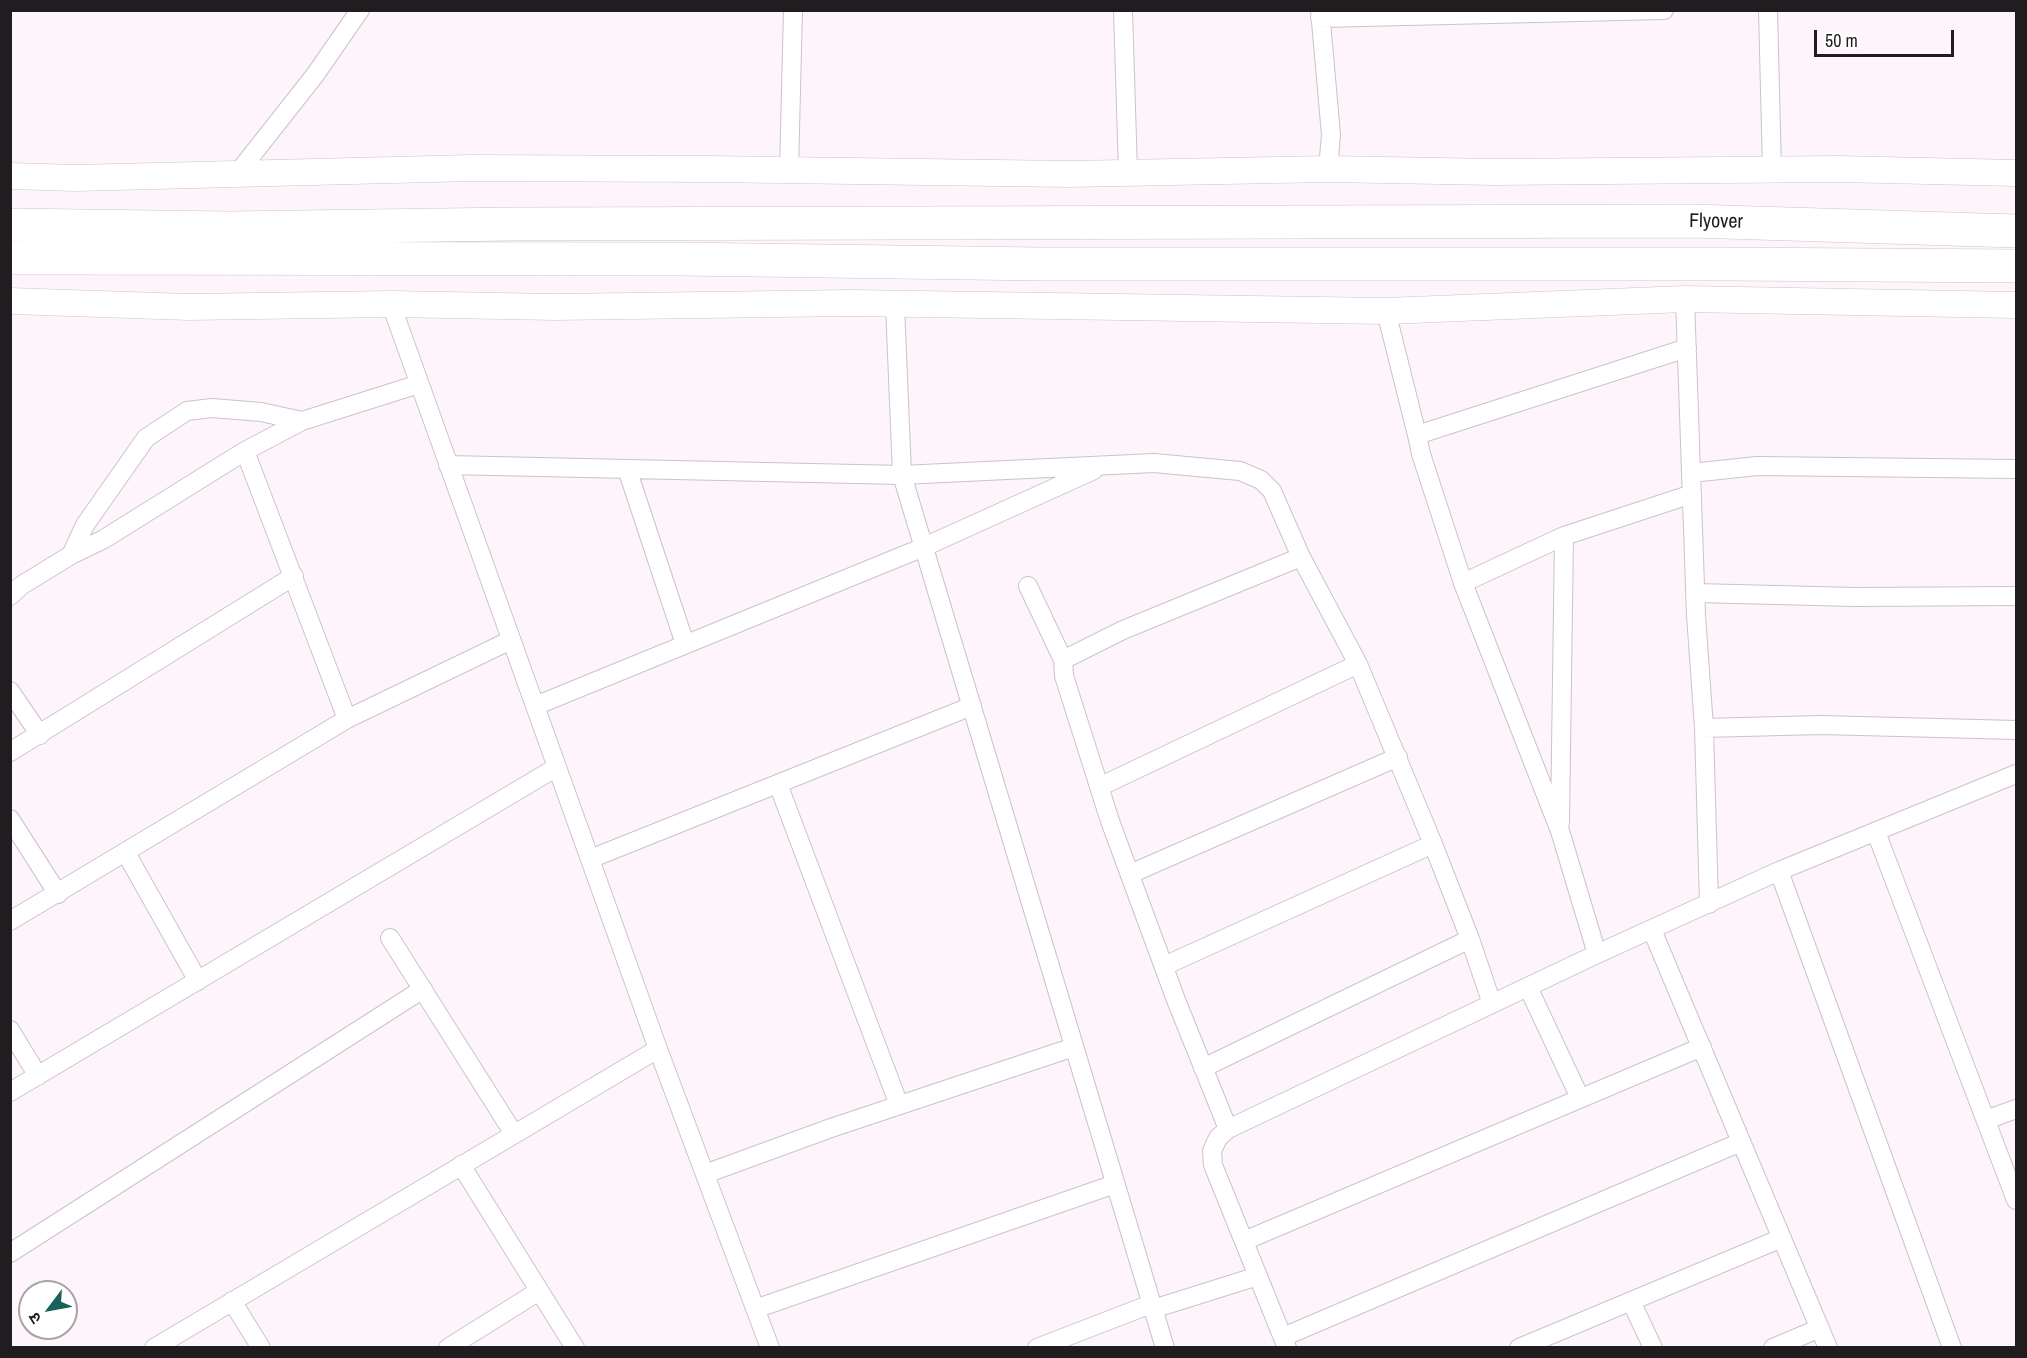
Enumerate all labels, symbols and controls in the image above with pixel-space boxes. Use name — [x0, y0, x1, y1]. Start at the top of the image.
scale bar — [1817, 18, 1956, 56]
text: 50 m — [1825, 28, 1858, 53]
street label: Flyover — [1689, 210, 1743, 234]
north arrow — [18, 1280, 78, 1340]
text: उ — [23, 1309, 46, 1328]

